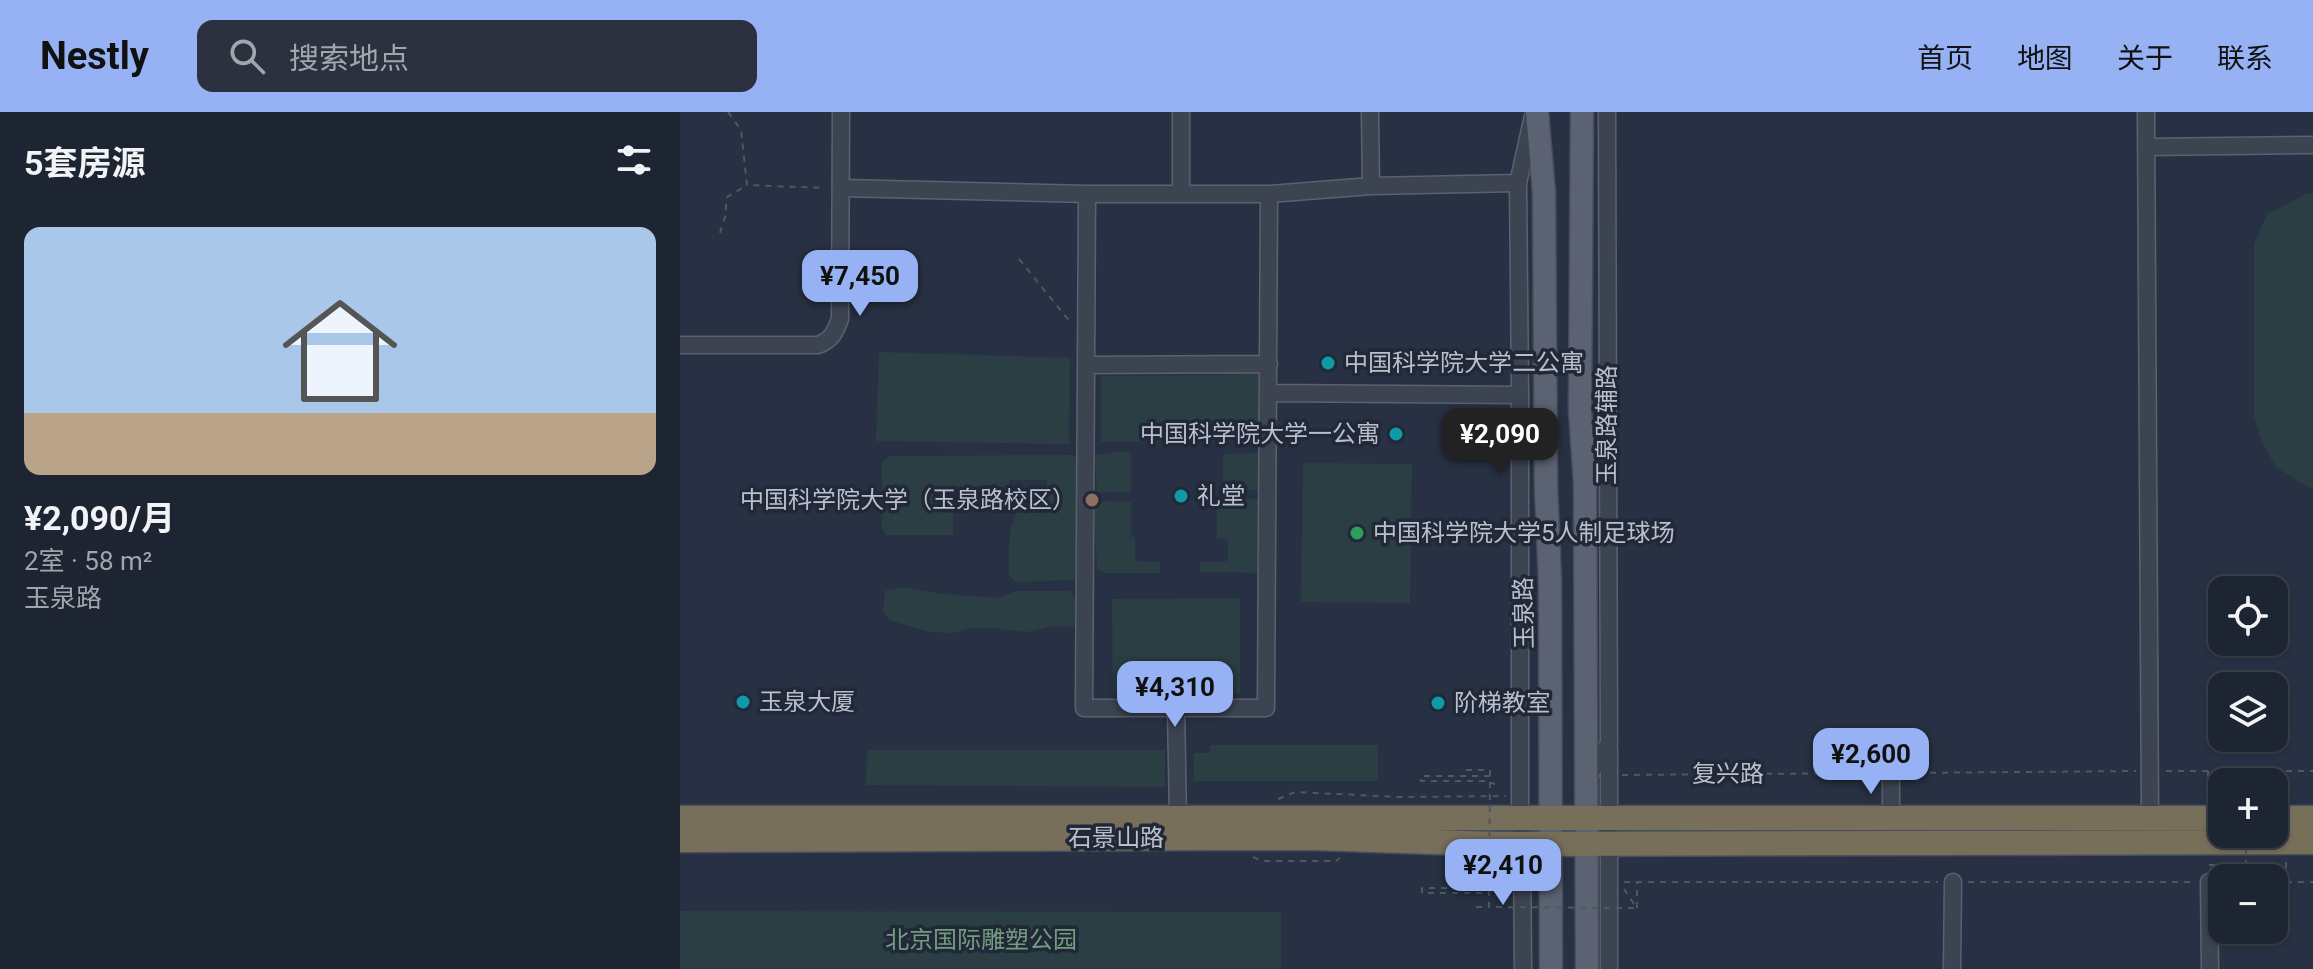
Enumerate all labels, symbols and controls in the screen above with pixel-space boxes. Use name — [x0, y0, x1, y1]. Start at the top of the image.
search box — [197, 20, 757, 92]
text: Nestly — [40, 34, 149, 78]
icon: search — [225, 34, 269, 78]
text: 搜索地点 — [289, 41, 409, 76]
text: 首页 — [1917, 42, 1973, 75]
text: 地图 — [2017, 42, 2073, 75]
text: 关于 — [2117, 42, 2173, 75]
text: 联系 — [2217, 42, 2273, 75]
icon: filters — [612, 138, 656, 182]
text: 5套房源 — [24, 143, 146, 183]
pin: ¥7,450 — [795, 250, 925, 318]
text: ¥7,450 — [820, 261, 900, 291]
icon: home — [268, 279, 412, 423]
place label: 中国科学院大学二公寓 — [1344, 349, 1584, 377]
marker: 中国科学院大学二公寓 — [1319, 354, 1337, 372]
street label: 玉泉路辅路 — [1593, 365, 1621, 485]
pin: ¥2,090 — [1435, 408, 1565, 476]
text: ¥2,090 — [1460, 419, 1540, 449]
place label: 中国科学院大学一公寓 — [1140, 420, 1380, 448]
marker: 中国科学院大学一公寓 — [1387, 425, 1405, 443]
place label: 礼堂 — [1197, 482, 1245, 510]
place label: 中国科学院大学（玉泉路校区） — [740, 486, 1076, 514]
marker: 礼堂 — [1172, 487, 1190, 505]
marker: 中国科学院大学（玉泉路校区） — [1083, 491, 1101, 509]
text: ¥2,090/月 — [24, 498, 175, 538]
place label: 中国科学院大学5人制足球场 — [1373, 519, 1675, 547]
marker: 中国科学院大学5人制足球场 — [1348, 524, 1366, 542]
text: 2室 · 58 m² — [24, 546, 152, 576]
map controls — [2208, 576, 2288, 944]
button: locate — [2208, 576, 2288, 656]
street label: 玉泉路 — [1509, 577, 1539, 649]
text: 玉泉路 — [24, 583, 102, 613]
pin: ¥4,310 — [1110, 661, 1240, 729]
text: ¥4,310 — [1135, 672, 1215, 702]
button: layers — [2208, 672, 2288, 752]
place label: 玉泉大厦 — [759, 688, 855, 716]
place label: 阶梯教室 — [1454, 689, 1550, 717]
marker: 玉泉大厦 — [734, 693, 752, 711]
marker: 阶梯教室 — [1429, 694, 1447, 712]
pin: ¥2,600 — [1806, 728, 1936, 796]
text: ¥2,600 — [1831, 739, 1911, 769]
street label: 复兴路 — [1692, 760, 1764, 788]
button: + — [2208, 768, 2288, 848]
street label: 石景山路 — [1068, 824, 1164, 852]
pin: ¥2,410 — [1438, 839, 1568, 907]
text: ¥2,410 — [1463, 850, 1543, 880]
button: − — [2208, 864, 2288, 944]
park label: 北京国际雕塑公园 — [885, 926, 1077, 954]

